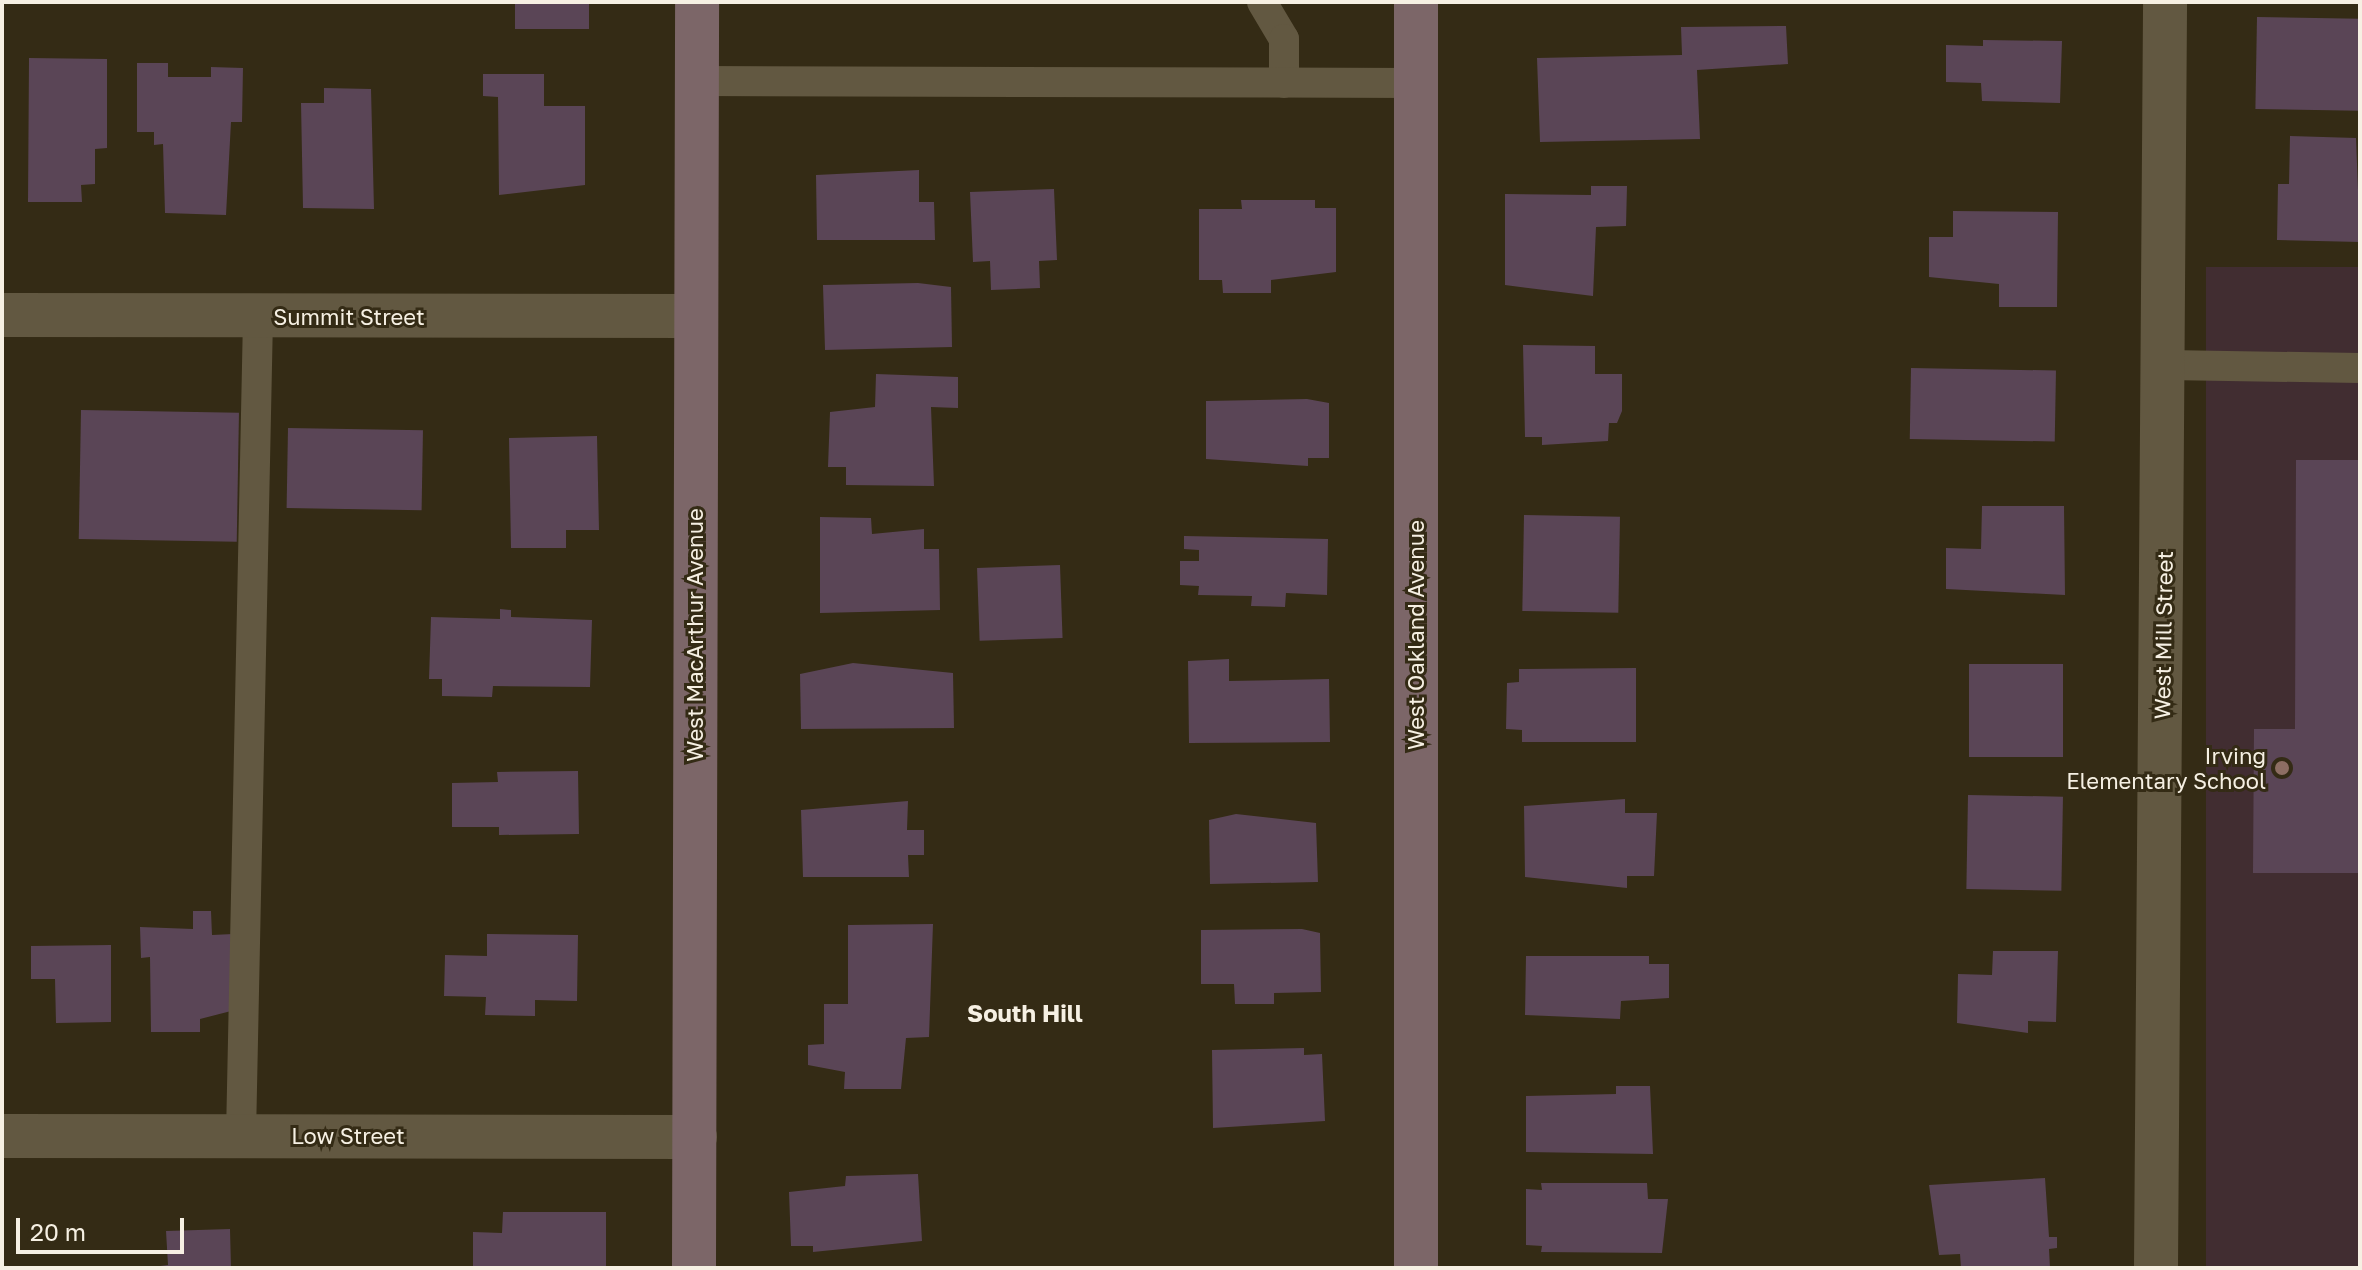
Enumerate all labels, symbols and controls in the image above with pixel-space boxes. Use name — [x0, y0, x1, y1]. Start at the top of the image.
street label: Summit Street — [273, 304, 425, 330]
street label: West MacArthur Avenue — [682, 508, 708, 762]
street label: West Oakland Avenue — [1403, 520, 1429, 750]
street label: West Mill Street — [2148, 551, 2178, 719]
place label: Irving Elementary School — [2066, 742, 2266, 794]
marker: Irving Elementary School — [2273, 759, 2291, 777]
district label: South Hill — [967, 999, 1083, 1027]
street label: Low Street — [291, 1123, 405, 1149]
scale bar — [20, 1202, 188, 1252]
text: 20 m — [30, 1217, 86, 1246]

